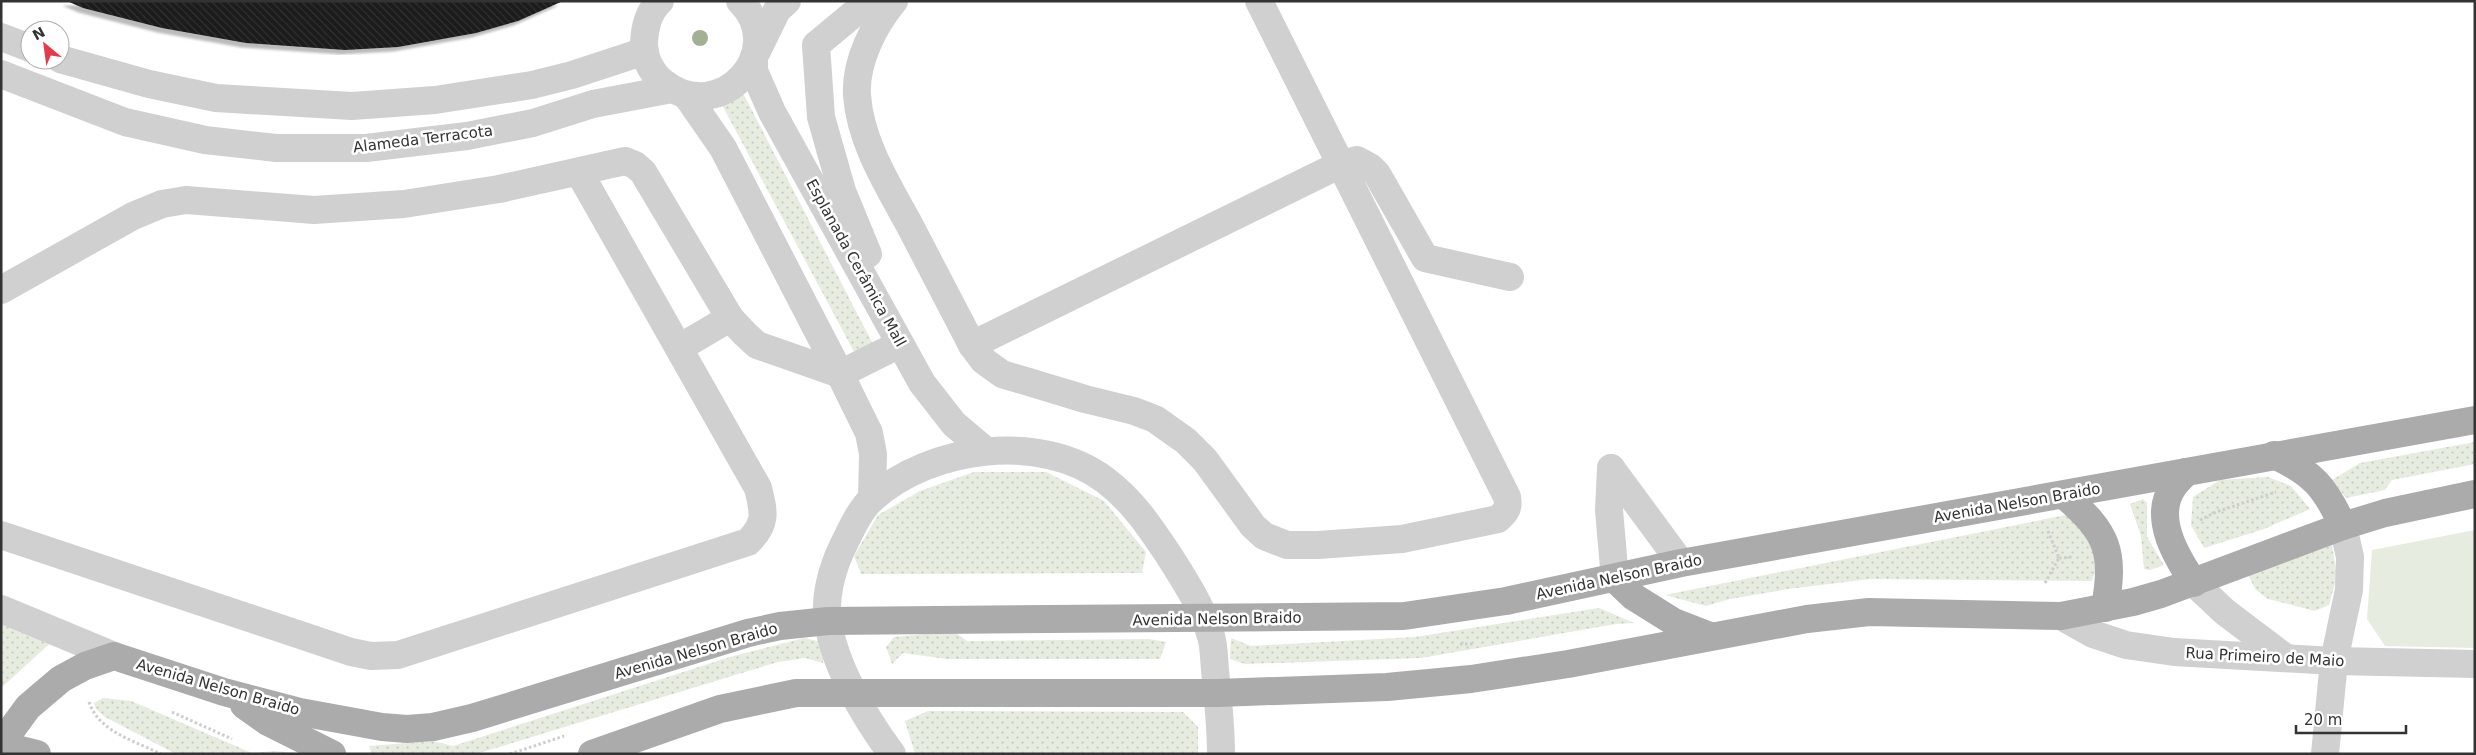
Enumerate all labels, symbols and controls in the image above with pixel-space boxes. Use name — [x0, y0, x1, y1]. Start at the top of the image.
north arrow — [20, 20, 70, 70]
text: N — [30, 24, 48, 43]
street label: Alameda Terracota — [352, 122, 494, 156]
street label: Esplanada Cerâmica Mall — [802, 176, 910, 350]
street label: Avenida Nelson Braido — [1932, 479, 2102, 527]
street label: Avenida Nelson Braido — [1534, 551, 1704, 603]
street label: Avenida Nelson Braido — [1132, 609, 1302, 629]
street label: Avenida Nelson Braido — [612, 619, 780, 683]
street label: Rua Primeiro de Maio — [2185, 644, 2345, 670]
street label: Avenida Nelson Braido — [134, 655, 302, 719]
scale bar — [2296, 702, 2406, 734]
text: 20 m — [2304, 711, 2342, 729]

